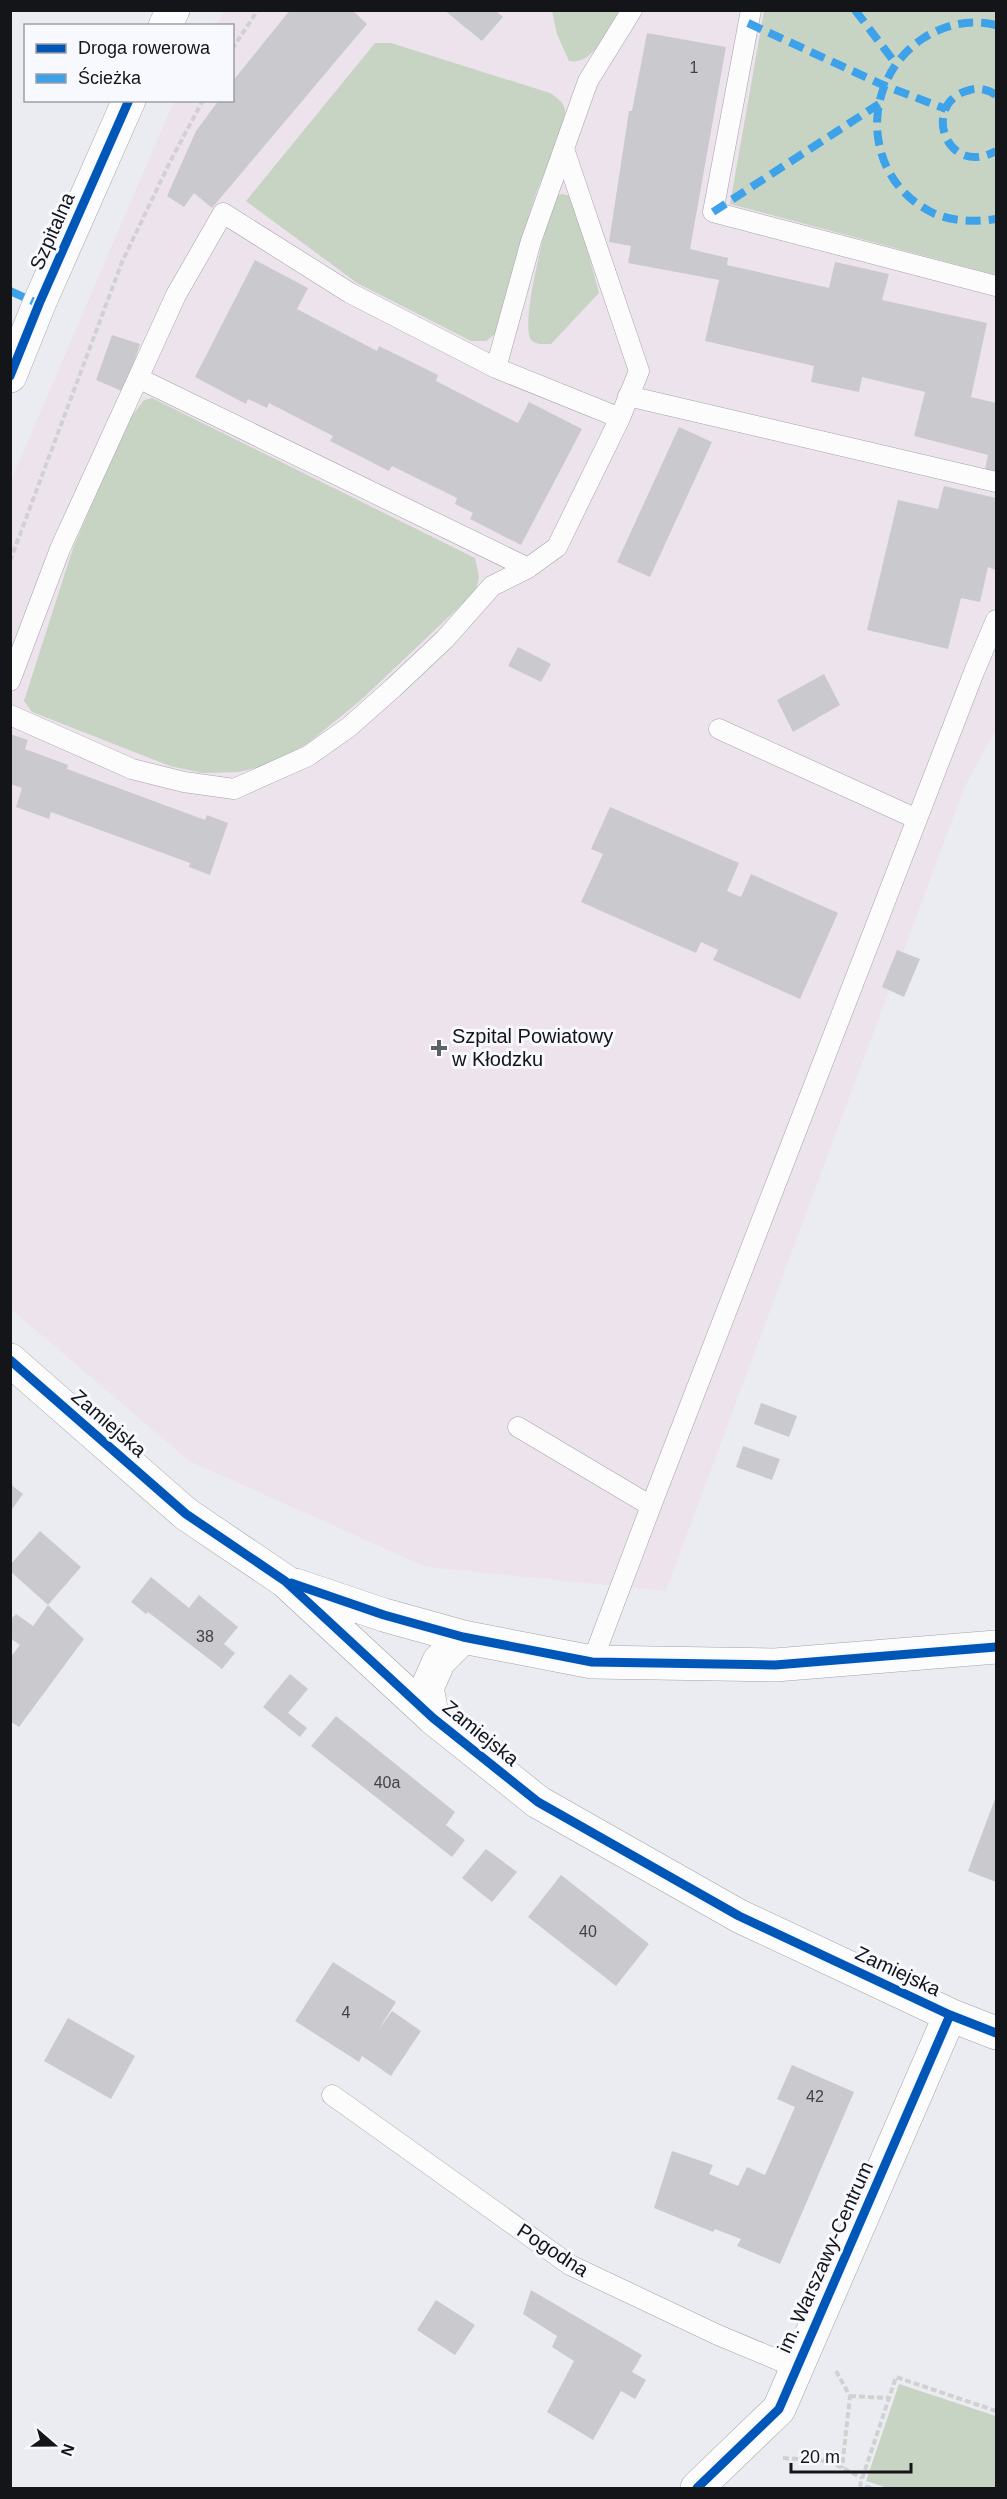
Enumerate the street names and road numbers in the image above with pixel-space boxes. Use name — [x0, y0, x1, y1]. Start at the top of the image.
street label: Szpitalna — [25, 188, 79, 273]
street label: Zamiejska — [67, 1385, 151, 1462]
street label: Zamiejska — [439, 1696, 524, 1771]
street label: Zamiejska — [852, 1942, 945, 2001]
street label: im. Warszawy-Centrum — [773, 2158, 877, 2356]
street label: Pogodna — [513, 2219, 593, 2282]

